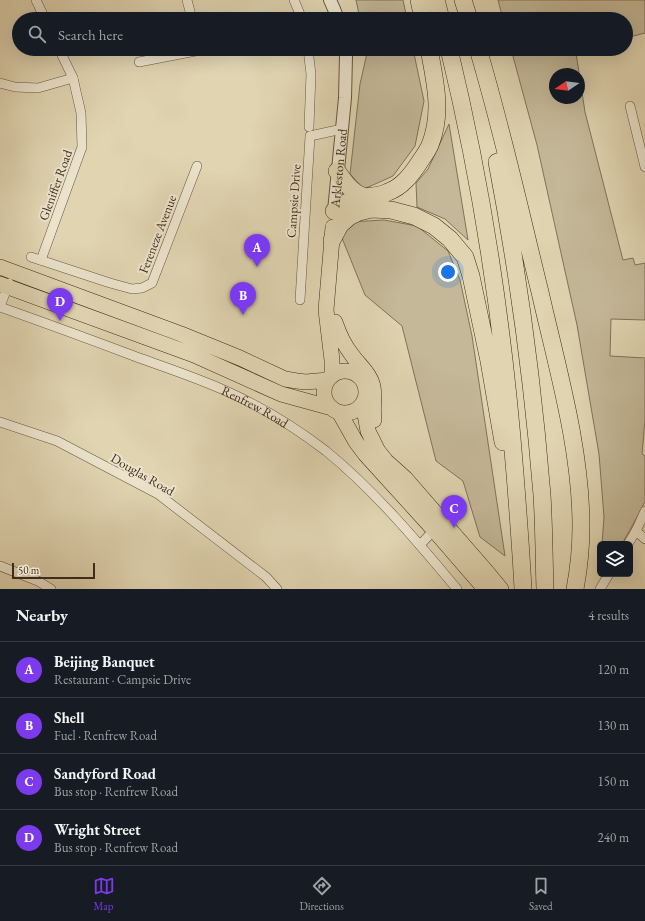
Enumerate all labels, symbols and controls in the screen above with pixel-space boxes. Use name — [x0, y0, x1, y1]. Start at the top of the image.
search box — [12, 12, 633, 56]
icon: search — [26, 23, 48, 45]
text: Search here — [58, 25, 123, 44]
north arrow — [549, 68, 585, 104]
street label: Arkleston Road — [326, 128, 351, 209]
street label: Gleniffer Road — [35, 147, 76, 223]
street label: Campsie Drive — [282, 163, 305, 239]
street label: Fereneze Avenue — [135, 193, 180, 276]
pin: A — [244, 234, 270, 267]
your location — [438, 262, 458, 282]
pin: B — [230, 282, 256, 315]
pin: D — [47, 288, 73, 321]
street label: Renfrew Road — [219, 382, 292, 432]
street label: Douglas Road — [108, 449, 178, 500]
pin: C — [441, 495, 467, 528]
map controls — [597, 541, 633, 577]
button: layers — [597, 541, 633, 577]
scale bar — [12, 561, 95, 580]
text: 50 m — [18, 563, 39, 577]
text: Nearby — [16, 604, 68, 626]
text: 4 results — [588, 607, 629, 624]
text: Beijing Banquet — [54, 652, 155, 671]
text: A — [24, 661, 34, 678]
text: 120 m — [598, 661, 629, 678]
text: Restaurant · Campsie Drive — [54, 671, 191, 688]
text: Shell — [54, 708, 85, 727]
text: B — [25, 717, 33, 734]
text: 130 m — [598, 717, 629, 734]
text: Fuel · Renfrew Road — [54, 727, 157, 744]
text: Sandyford Road — [54, 764, 156, 783]
text: C — [24, 773, 34, 790]
text: 150 m — [598, 773, 629, 790]
text: Bus stop · Renfrew Road — [54, 783, 178, 800]
text: Wright Street — [54, 820, 141, 839]
text: D — [24, 829, 34, 846]
text: 240 m — [598, 829, 629, 846]
text: Bus stop · Renfrew Road — [54, 839, 178, 856]
tab: Map — [93, 875, 115, 913]
tab: Directions — [300, 875, 344, 913]
tab: Saved — [529, 875, 552, 913]

